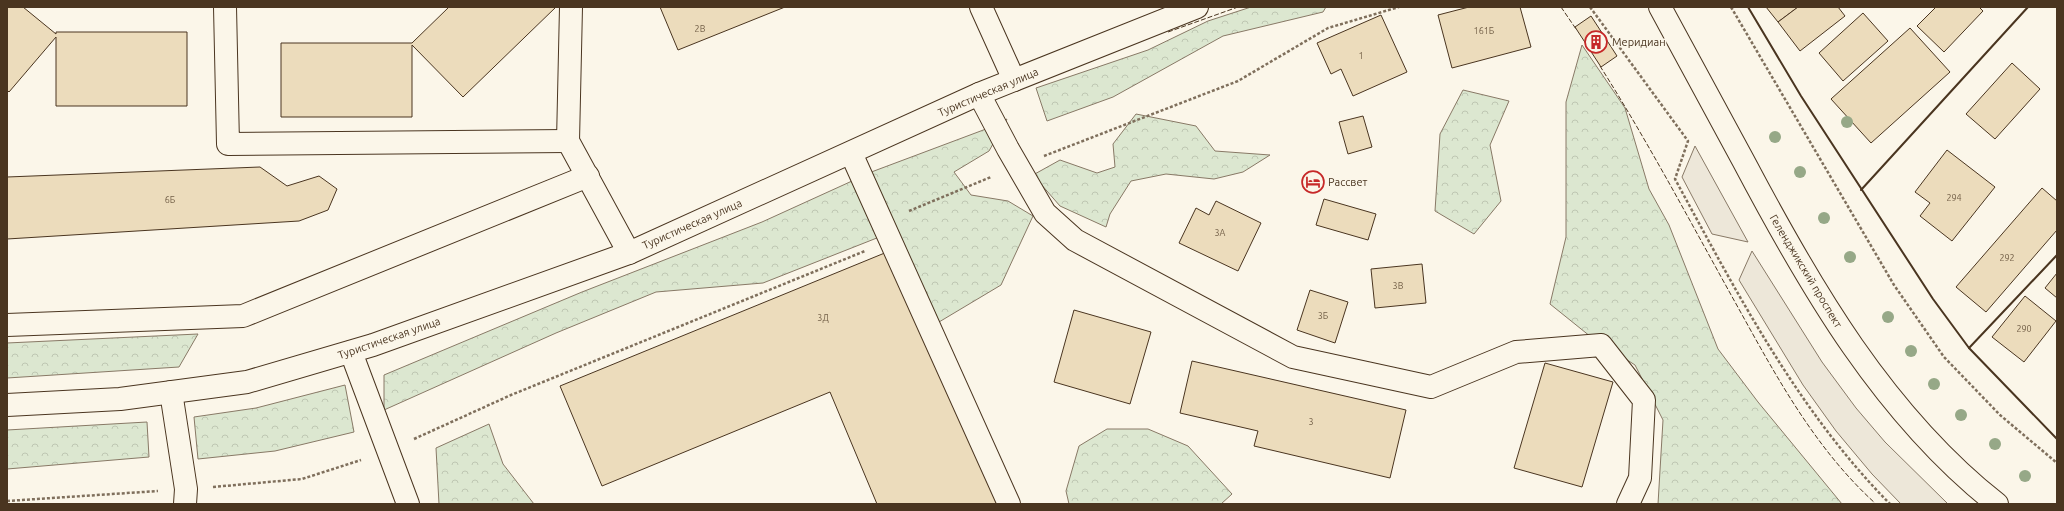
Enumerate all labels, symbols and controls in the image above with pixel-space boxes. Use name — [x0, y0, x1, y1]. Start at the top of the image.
house number: 2В — [695, 24, 706, 34]
house number: 161Б — [1474, 26, 1495, 36]
building icon: Меридиан — [1583, 29, 1609, 55]
place label: Меридиан — [1612, 36, 1666, 48]
house number: 1 — [1358, 51, 1364, 61]
street label: Туристическая улица — [936, 65, 1040, 119]
hotel icon: Рассвет — [1300, 169, 1326, 195]
place label: Рассвет — [1328, 176, 1368, 188]
house number: 294 — [1946, 193, 1962, 203]
house number: 6Б — [165, 195, 176, 205]
street label: Туристическая улица — [640, 197, 744, 251]
street label: Геленджикский проспект — [1767, 212, 1845, 330]
house number: 3А — [1215, 228, 1226, 238]
house number: 292 — [1999, 253, 2015, 263]
house number: 3В — [1393, 281, 1404, 291]
house number: 3Б — [1318, 311, 1329, 321]
house number: 3Д — [817, 313, 829, 323]
street label: Туристическая улица — [336, 315, 442, 361]
house number: 290 — [2016, 324, 2032, 334]
house number: 3 — [1308, 417, 1314, 427]

